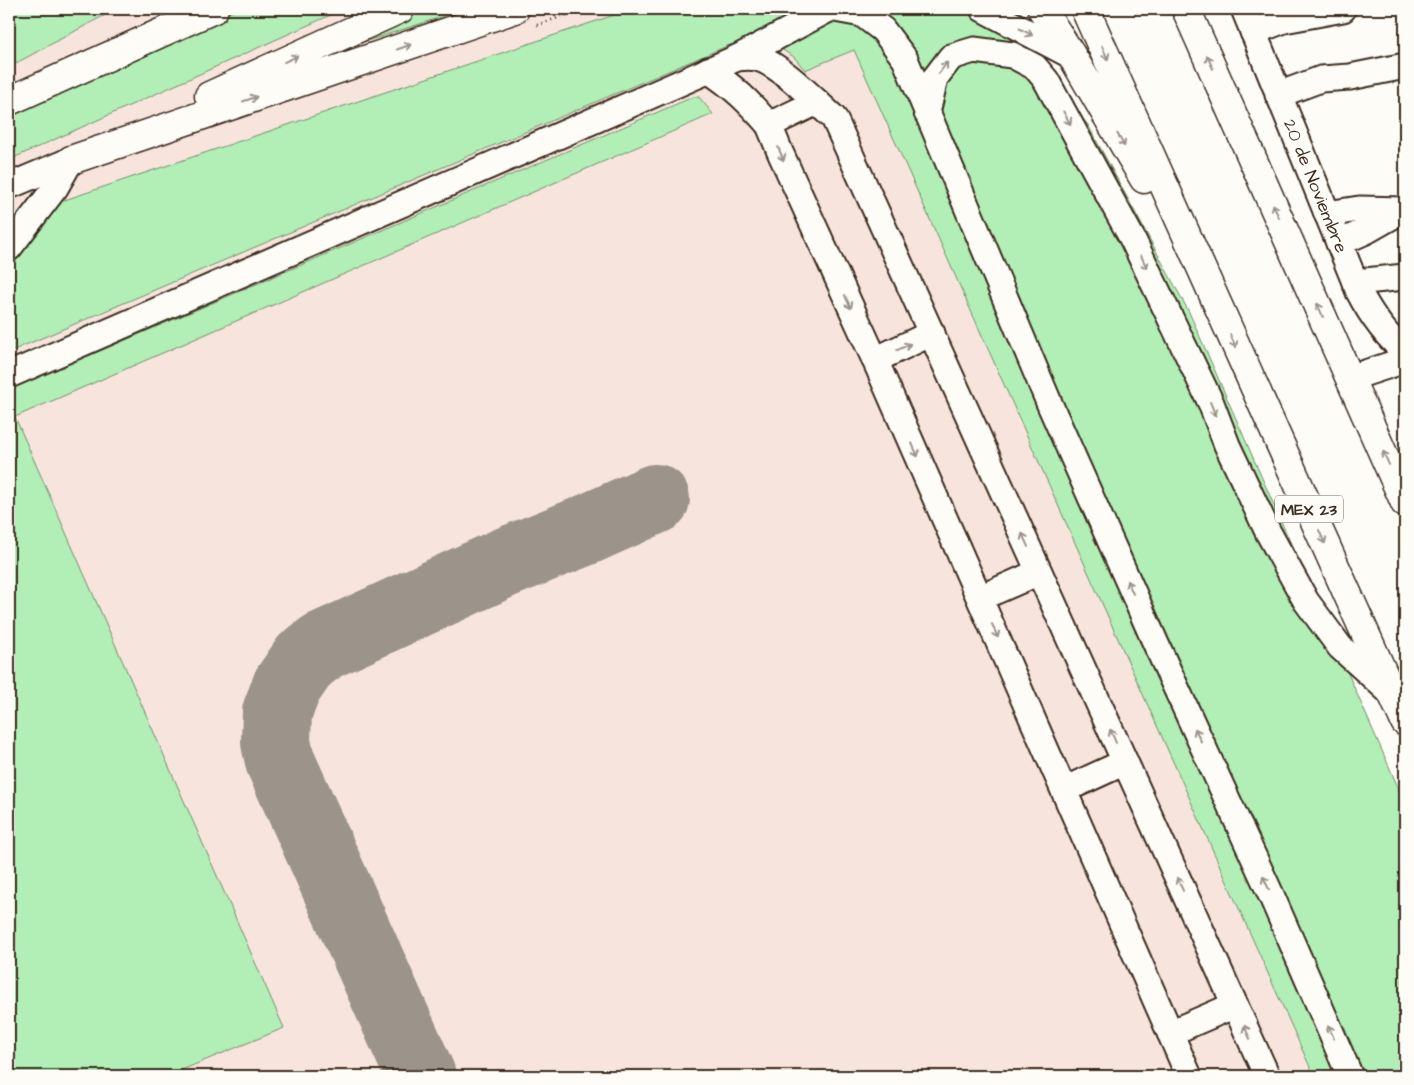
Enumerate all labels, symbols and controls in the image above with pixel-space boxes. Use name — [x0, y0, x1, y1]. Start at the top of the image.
one-way arrow — [1019, 27, 1034, 37]
one-way arrow — [396, 41, 412, 51]
one-way arrow — [1100, 45, 1110, 60]
one-way arrow — [283, 54, 298, 63]
one-way arrow — [1205, 55, 1215, 70]
one-way arrow — [937, 62, 948, 75]
one-way arrow — [242, 94, 257, 103]
one-way arrow — [1062, 111, 1072, 126]
street label: 20 de Noviembre — [1277, 116, 1354, 257]
one-way arrow — [1117, 133, 1127, 147]
one-way arrow — [776, 146, 786, 161]
one-way arrow — [1271, 204, 1281, 219]
one-way arrow — [1139, 254, 1149, 269]
one-way arrow — [844, 294, 854, 309]
one-way arrow — [1314, 303, 1324, 318]
one-way arrow — [1229, 333, 1239, 348]
one-way arrow — [896, 342, 911, 351]
one-way arrow — [1208, 401, 1218, 416]
one-way arrow — [910, 442, 920, 457]
one-way arrow — [1380, 451, 1390, 466]
road number: MEX 23 — [1275, 496, 1343, 522]
one-way arrow — [1318, 529, 1327, 544]
one-way arrow — [1020, 533, 1029, 548]
one-way arrow — [1125, 580, 1135, 595]
one-way arrow — [990, 623, 1000, 638]
one-way arrow — [1192, 728, 1202, 743]
one-way arrow — [1108, 729, 1118, 744]
one-way arrow — [1260, 876, 1270, 891]
one-way arrow — [1175, 877, 1184, 892]
one-way arrow — [1325, 1024, 1334, 1039]
one-way arrow — [1241, 1025, 1251, 1040]

